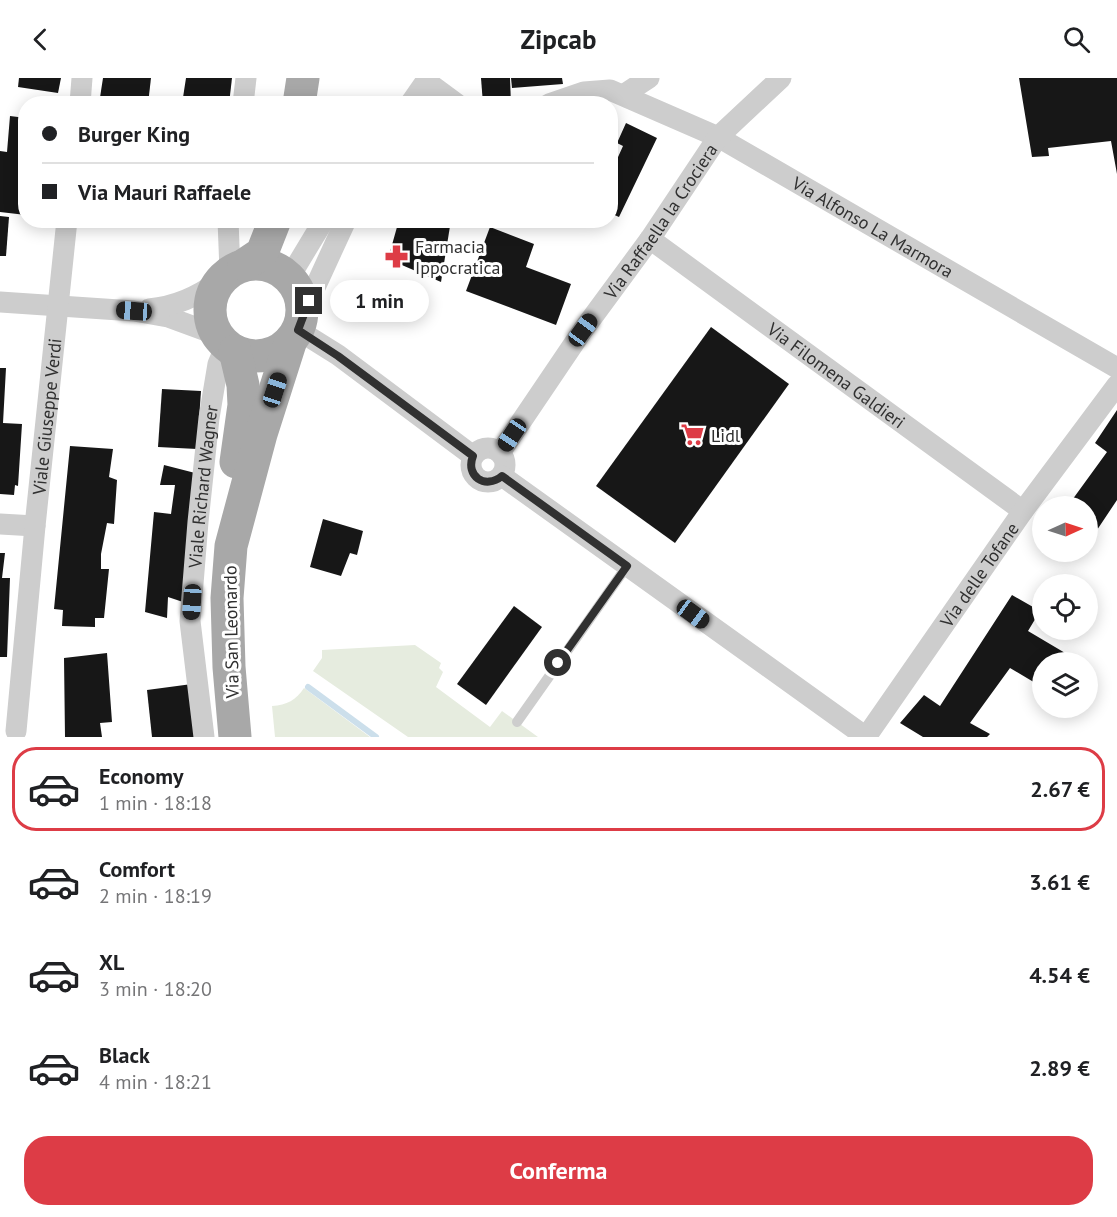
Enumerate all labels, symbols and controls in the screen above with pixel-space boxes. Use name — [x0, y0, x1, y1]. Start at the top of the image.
text: Zipcab — [521, 22, 596, 56]
icon: back — [24, 23, 57, 56]
icon: search — [1060, 23, 1093, 56]
text: Burger King — [78, 120, 190, 148]
street label: Via Raffaella la Crociera — [598, 139, 722, 304]
street label: Via Alfonso La Marmora — [787, 171, 958, 282]
text: Via Mauri Raffaele — [78, 178, 251, 206]
place label: Farmacia Ippocratica — [415, 235, 501, 279]
pharmacy icon: Farmacia Ippocratica — [384, 243, 410, 269]
callout: 1 min — [330, 280, 429, 322]
route end — [295, 287, 322, 314]
text: 1 min — [355, 288, 404, 314]
car — [115, 301, 153, 321]
car — [565, 310, 601, 350]
street label: Via Filomena Galdieri — [762, 317, 910, 433]
street label: Viale Giuseppe Verdi — [27, 337, 66, 497]
car — [261, 370, 289, 410]
street label: Viale Richard Wagner — [183, 403, 223, 570]
car — [494, 415, 530, 455]
supermarket icon: Lidl — [680, 422, 706, 448]
place label: Lidl — [711, 424, 741, 447]
north arrow — [1032, 496, 1098, 562]
map controls — [1032, 496, 1098, 718]
street label: Via delle Tofane — [934, 518, 1023, 632]
street label: Via San Leonardo — [218, 565, 244, 700]
button: locate — [1032, 574, 1098, 640]
car — [182, 583, 202, 621]
car — [673, 596, 713, 632]
route start — [544, 649, 571, 676]
button: layers — [1032, 652, 1098, 718]
icon: car — [27, 762, 81, 816]
text: Economy — [99, 762, 183, 790]
text: 2.67 € — [1030, 775, 1090, 803]
text: 1 min · 18:18 — [99, 790, 212, 816]
icon: car — [27, 855, 81, 909]
text: Comfort — [99, 855, 175, 883]
text: 3.61 € — [1029, 868, 1090, 896]
text: 2 min · 18:19 — [99, 883, 212, 909]
icon: car — [27, 948, 81, 1002]
text: XL — [99, 948, 124, 976]
text: 4.54 € — [1029, 961, 1090, 989]
text: 3 min · 18:20 — [99, 976, 212, 1002]
icon: car — [27, 1041, 81, 1095]
text: Black — [99, 1041, 150, 1069]
text: 2.89 € — [1029, 1054, 1090, 1082]
text: 4 min · 18:21 — [99, 1069, 212, 1095]
button: Conferma — [24, 1136, 1093, 1205]

